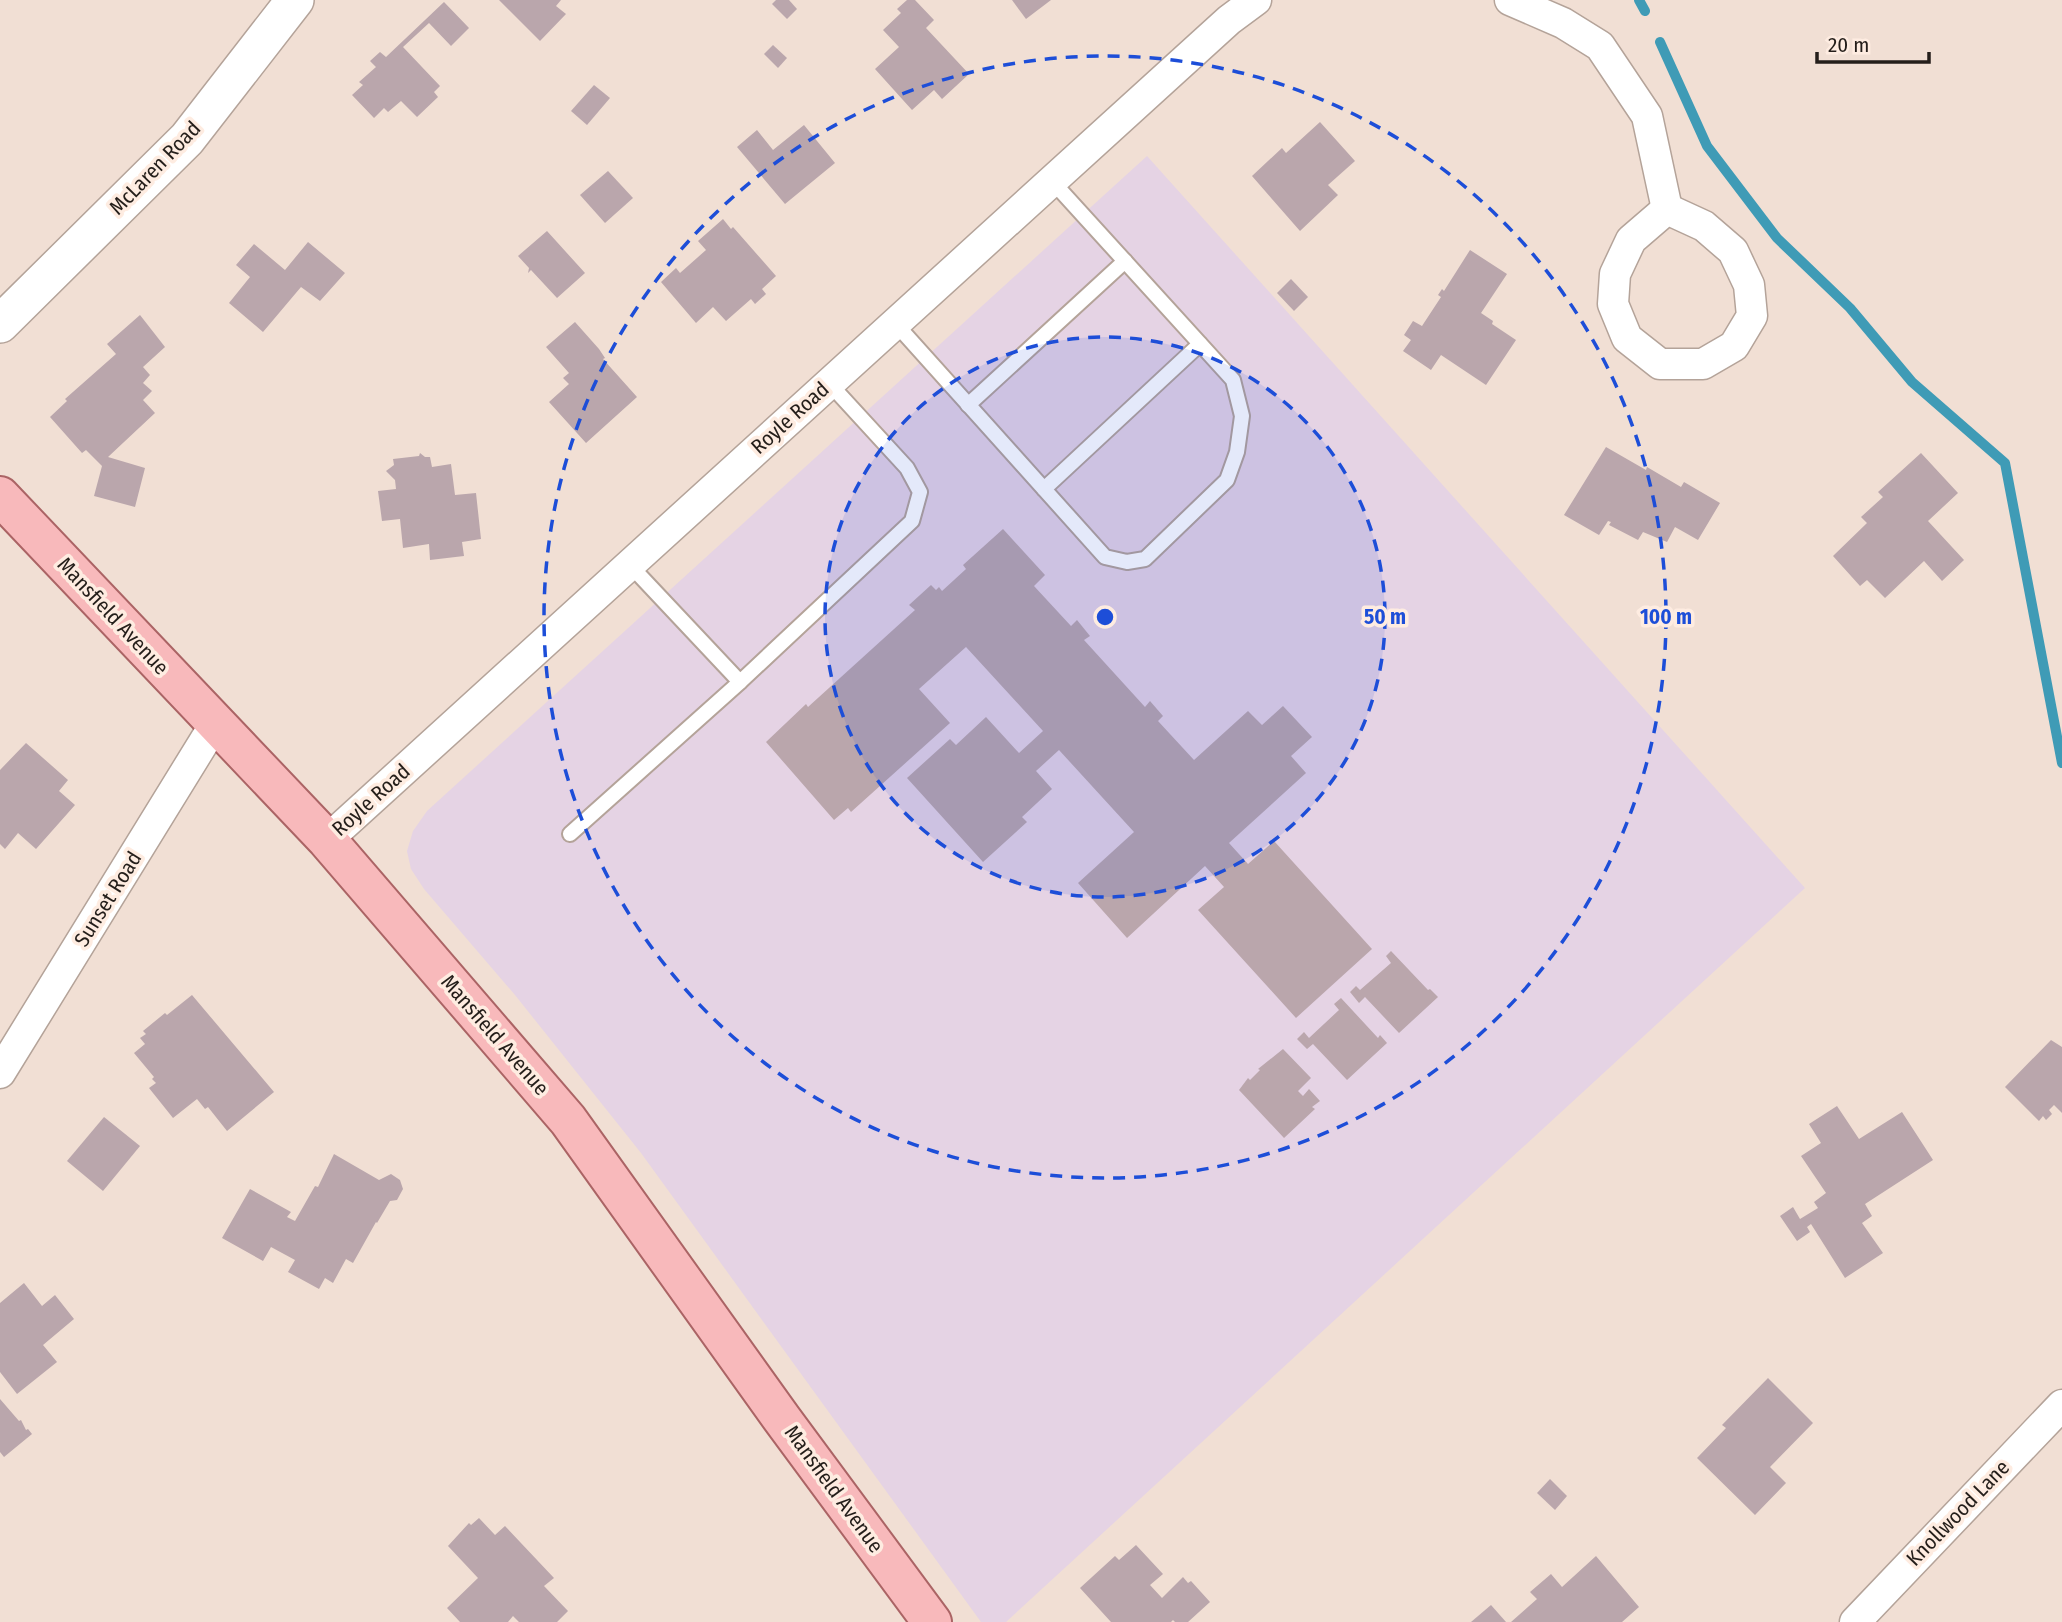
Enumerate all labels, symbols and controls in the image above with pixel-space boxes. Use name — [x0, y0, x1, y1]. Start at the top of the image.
scale bar — [1817, 21, 1929, 65]
text: 20 m — [1828, 32, 1869, 58]
street label: McLaren Road — [104, 116, 206, 220]
street label: Royle Road — [746, 376, 834, 460]
street label: Mansfield Avenue — [52, 552, 174, 680]
text: 50 m — [1364, 604, 1406, 630]
text: 100 m — [1640, 604, 1692, 630]
centre of rings — [1093, 605, 1117, 629]
street label: Royle Road — [327, 758, 415, 842]
street label: Sunset Road — [69, 847, 147, 951]
street label: Mansfield Avenue — [436, 969, 554, 1101]
street label: Mansfield Avenue — [779, 1420, 889, 1558]
street label: Knollwood Lane — [1901, 1455, 2015, 1571]

